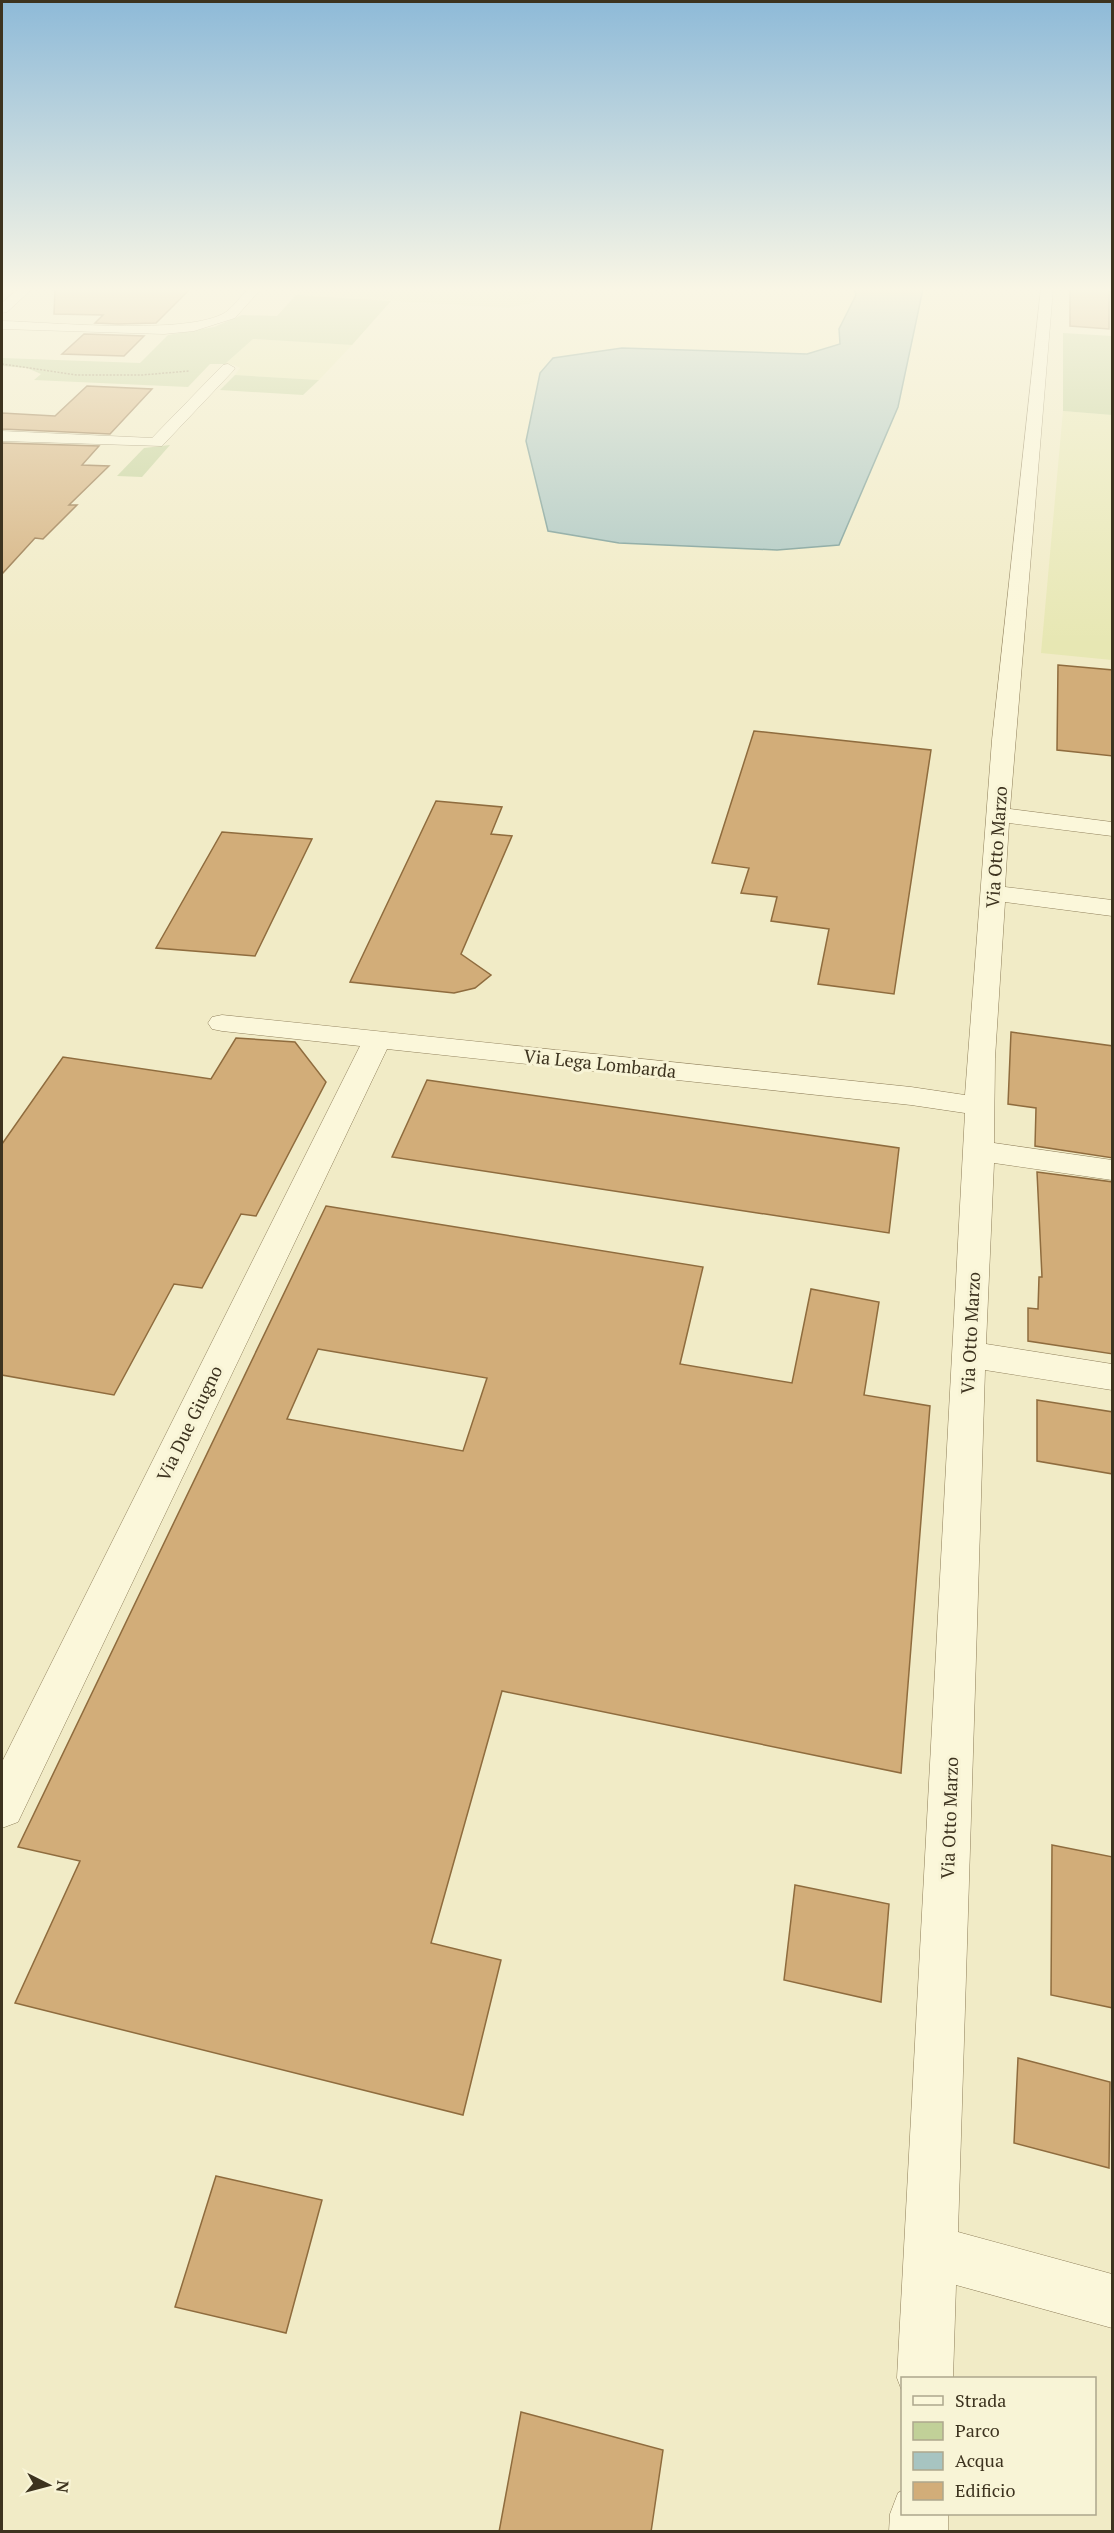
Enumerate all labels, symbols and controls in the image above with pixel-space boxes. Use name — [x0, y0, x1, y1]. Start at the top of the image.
street label: Via Otto Marzo — [980, 785, 1012, 909]
street label: Via Lega Lombarda — [523, 1043, 677, 1083]
street label: Via Otto Marzo — [955, 1271, 985, 1395]
street label: Via Due Giugno — [151, 1361, 227, 1485]
street label: Via Otto Marzo — [935, 1756, 963, 1880]
legend — [901, 2377, 1096, 2515]
text: Strada — [955, 2388, 1006, 2412]
text: Parco — [955, 2418, 1000, 2442]
text: Acqua — [955, 2448, 1004, 2472]
north arrow — [18, 2455, 78, 2515]
text: Edificio — [955, 2478, 1015, 2502]
text: N — [51, 2479, 74, 2494]

